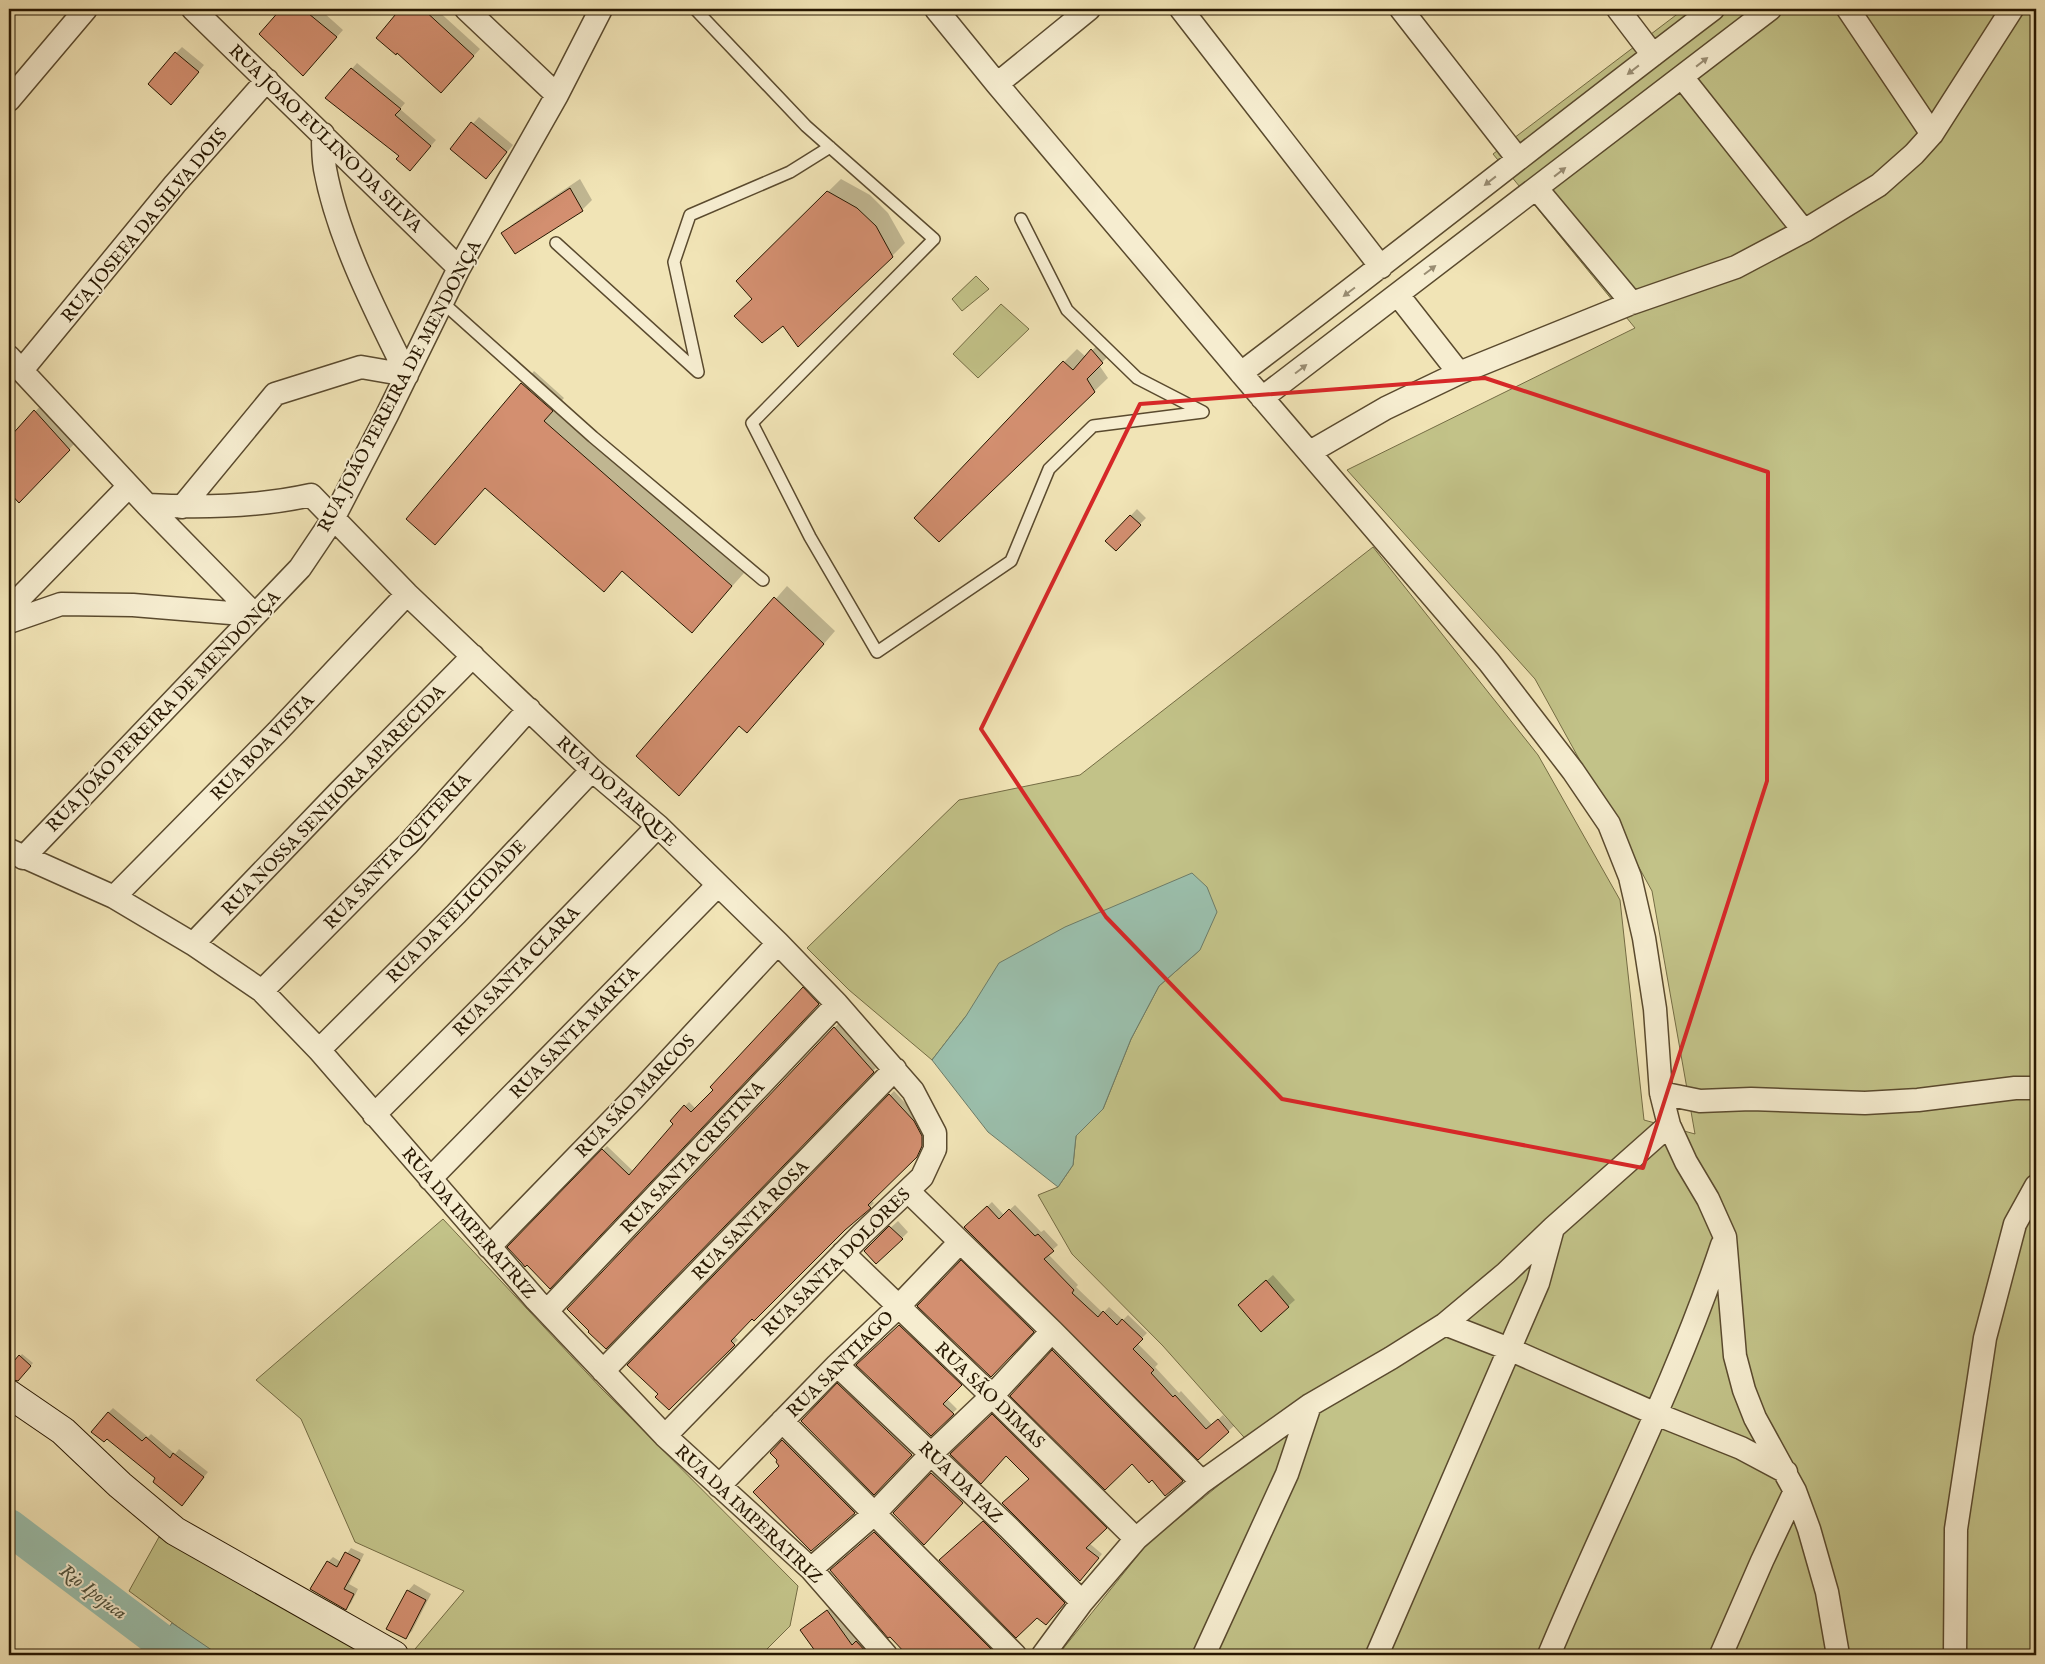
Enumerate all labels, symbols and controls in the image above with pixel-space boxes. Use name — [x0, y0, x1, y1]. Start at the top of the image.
street label: RUA JOAO EULINO DA SILVA — [223, 40, 427, 238]
one-way arrow — [1695, 56, 1708, 67]
one-way arrow — [1626, 65, 1639, 76]
street label: RUA JOSEFA DA SILVA DOIS — [57, 124, 233, 328]
one-way arrow — [1553, 166, 1566, 177]
one-way arrow — [1484, 175, 1497, 186]
street label: RUA JOÃO PEREIRA DE MENDONÇA — [312, 235, 488, 537]
one-way arrow — [1424, 265, 1437, 276]
one-way arrow — [1343, 286, 1356, 297]
one-way arrow — [1294, 363, 1307, 374]
street label: RUA JOÃO PEREIRA DE MENDONÇA — [41, 584, 287, 838]
street label: RUA NOSSA SENHORA APARECIDA — [217, 680, 451, 921]
street label: RUA BOA VISTA — [206, 689, 320, 806]
street label: RUA DO PARQUE — [551, 732, 681, 852]
street label: RUA SANTA QUITERIA — [319, 768, 477, 935]
street label: RUA DA FELICIDADE — [382, 835, 532, 989]
street label: RUA SANTA CLARA — [449, 901, 586, 1042]
street label: RUA SANTA MARTA — [506, 961, 645, 1105]
street label: RUA SÃO MARCOS — [570, 1029, 701, 1164]
street label: RUA SANTA CRISTINA — [616, 1076, 771, 1239]
street label: RUA DA IMPERATRIZ — [396, 1143, 540, 1305]
street label: RUA SANTA ROSA — [688, 1155, 815, 1286]
street label: RUA SANTA DOLORES — [758, 1184, 916, 1342]
street label: RUA SANTIAGO — [783, 1306, 900, 1424]
street label: RUA SÃO DIMAS — [929, 1336, 1050, 1454]
street label: RUA DA PAZ — [913, 1437, 1007, 1529]
street label: RUA DA IMPERATRIZ — [669, 1441, 827, 1590]
water label: Rio Ipojuca — [54, 1559, 131, 1626]

